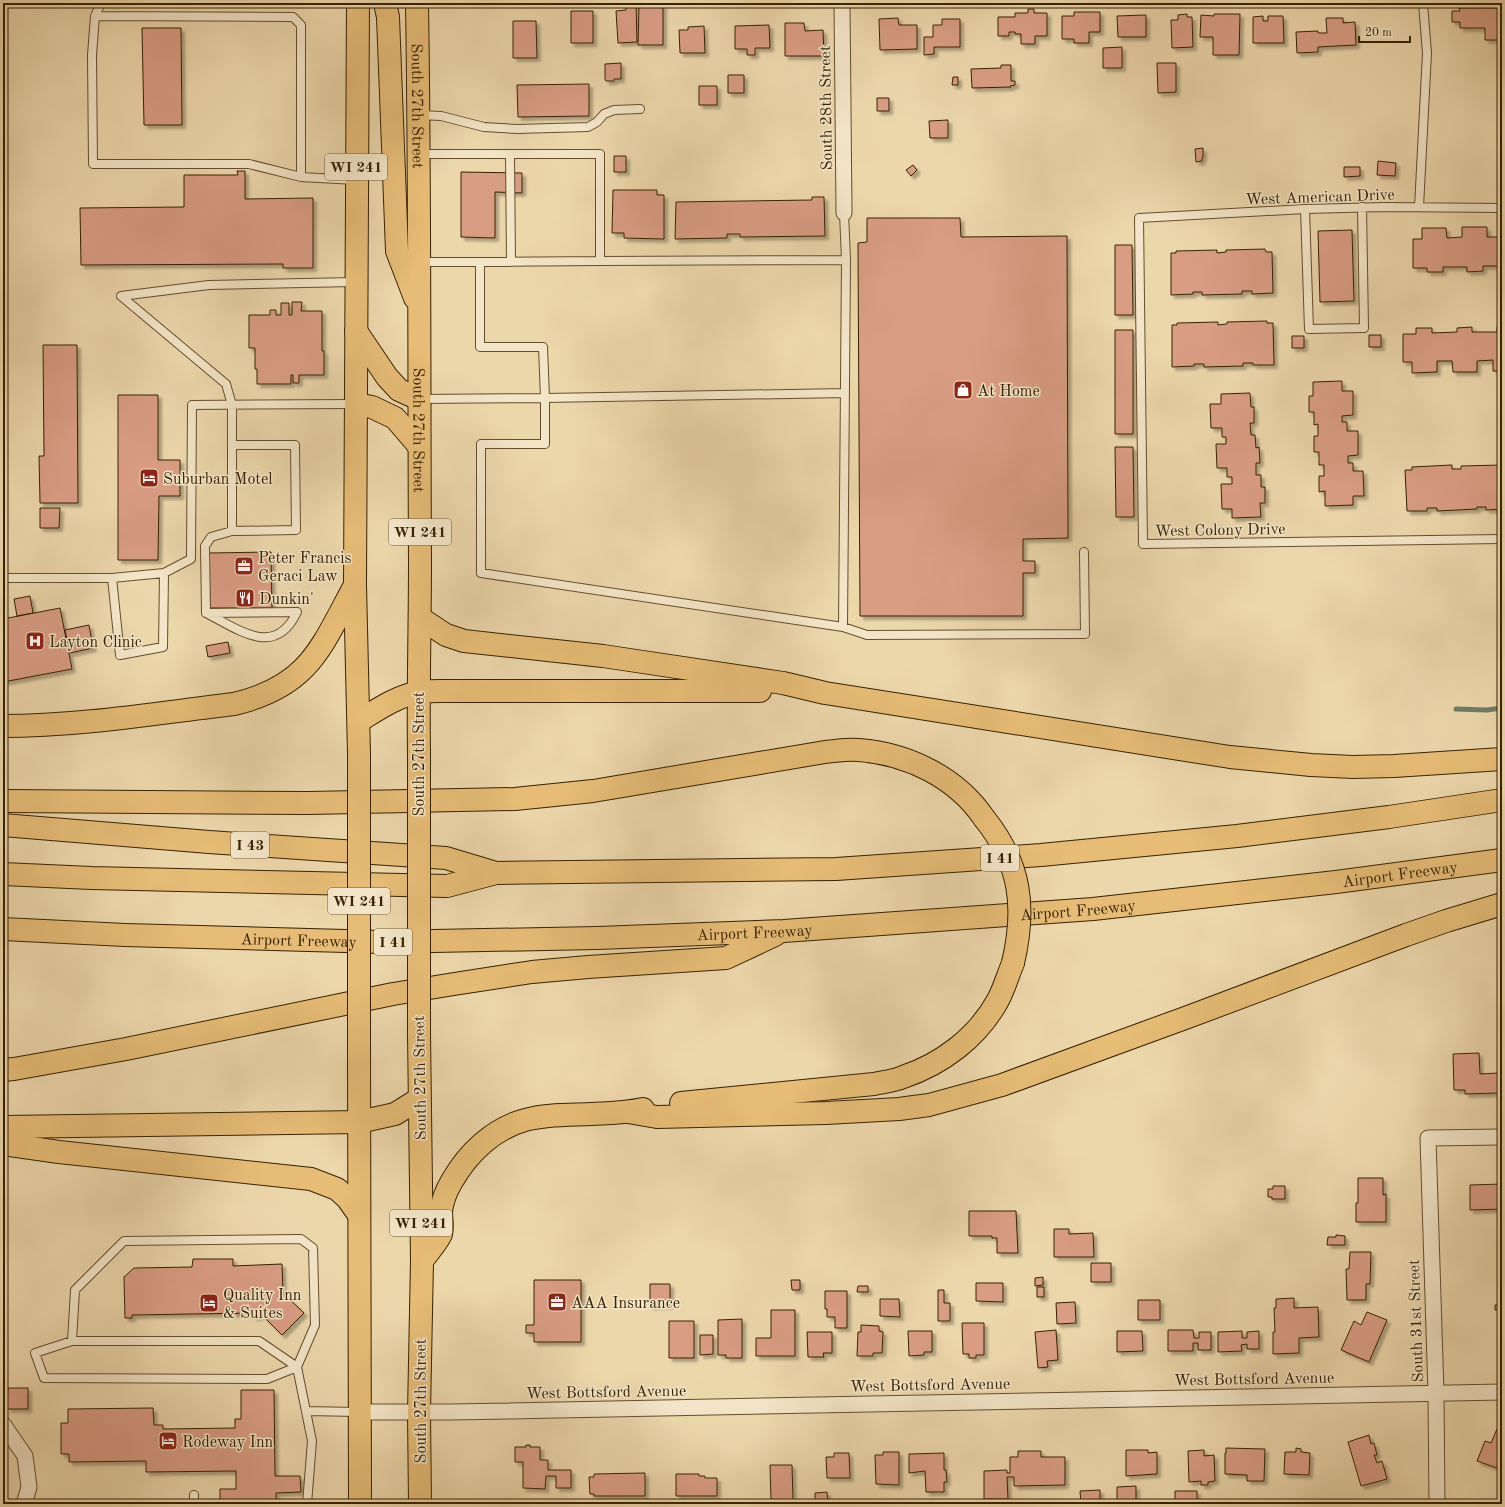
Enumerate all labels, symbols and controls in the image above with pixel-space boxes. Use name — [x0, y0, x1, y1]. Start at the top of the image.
scale bar — [1359, 18, 1410, 44]
text: 20 m — [1365, 27, 1392, 39]
street label: South 27th Street — [408, 43, 425, 169]
street label: South 28th Street — [818, 45, 836, 171]
road number: WI 241 — [325, 154, 387, 180]
street label: West American Drive — [1245, 187, 1395, 209]
street label: South 27th Street — [409, 367, 426, 493]
shop icon: At Home — [952, 379, 974, 401]
place label: At Home — [977, 384, 1040, 400]
hotel icon: Suburban Motel — [138, 467, 160, 489]
place label: Suburban Motel — [163, 472, 273, 488]
road number: WI 241 — [389, 519, 451, 545]
street label: West Colony Drive — [1154, 522, 1286, 540]
place label: Peter Francis Geraci Law — [258, 551, 352, 585]
office icon: Peter Francis Geraci Law — [233, 555, 255, 577]
restaurant icon: Dunkin' — [234, 587, 256, 609]
place label: Dunkin' — [259, 592, 314, 608]
hospital icon: Layton Clinic — [24, 630, 46, 652]
place label: Layton Clinic — [49, 635, 142, 651]
street label: South 27th Street — [412, 691, 428, 816]
road number: I 43 — [231, 832, 269, 858]
road number: I 41 — [981, 845, 1019, 871]
street label: Airport Freeway — [1341, 860, 1459, 891]
road number: WI 241 — [328, 888, 390, 914]
street label: Airport Freeway — [1019, 898, 1137, 924]
street label: Airport Freeway — [696, 923, 814, 944]
road number: I 41 — [374, 929, 412, 955]
street label: Airport Freeway — [240, 932, 358, 951]
street label: South 27th Street — [412, 1015, 430, 1141]
road number: WI 241 — [390, 1210, 452, 1236]
street label: South 31st Street — [1407, 1259, 1427, 1383]
place label: Quality Inn & Suites — [223, 1288, 302, 1322]
office icon: AAA Insurance — [546, 1291, 568, 1313]
hotel icon: Quality Inn & Suites — [198, 1292, 220, 1314]
place label: AAA Insurance — [571, 1296, 680, 1312]
street label: South 27th Street — [414, 1338, 430, 1463]
street label: West Bottsford Avenue — [1174, 1371, 1334, 1389]
street label: West Bottsford Avenue — [850, 1377, 1010, 1395]
street label: West Bottsford Avenue — [526, 1384, 686, 1402]
hotel icon: Rodeway Inn — [157, 1430, 179, 1452]
place label: Rodeway Inn — [182, 1435, 274, 1451]

